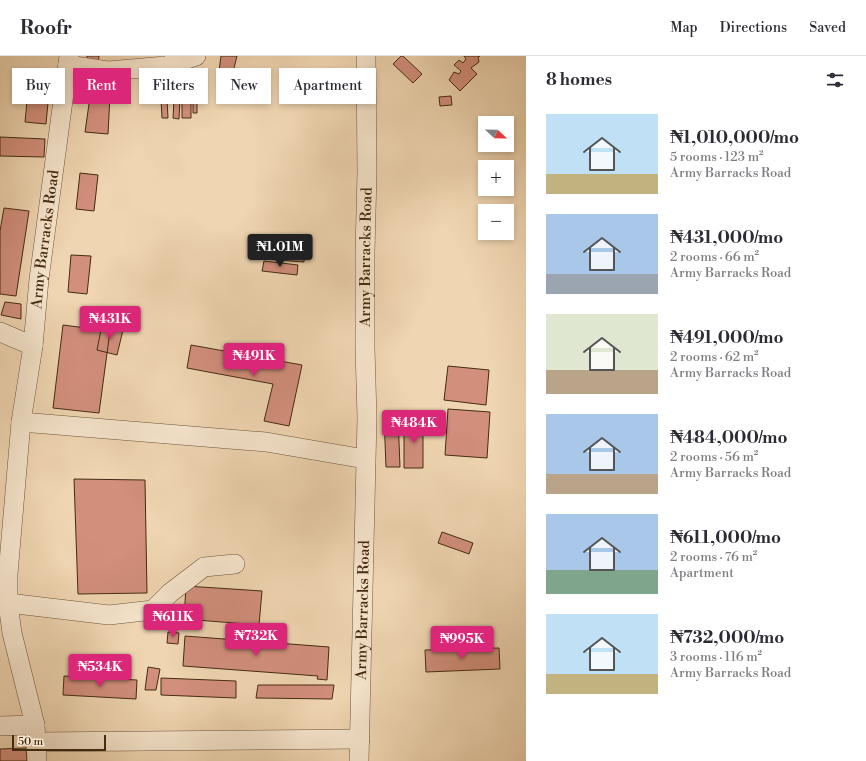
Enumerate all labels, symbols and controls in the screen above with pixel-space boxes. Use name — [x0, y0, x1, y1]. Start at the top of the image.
text: Roofr — [20, 16, 72, 40]
text: Map — [670, 19, 698, 37]
text: Directions — [720, 19, 787, 37]
text: Saved — [809, 19, 846, 37]
chip: Buy — [12, 68, 65, 104]
chip: Rent — [73, 68, 131, 104]
chip: Filters — [139, 68, 208, 104]
chip: New — [216, 68, 271, 104]
chip: Apartment — [279, 68, 376, 104]
text: 8 homes — [546, 69, 612, 91]
icon: filters — [824, 69, 846, 91]
north arrow — [478, 116, 514, 152]
map controls — [478, 116, 514, 240]
text: ₦1,010,000/mo — [670, 127, 799, 149]
icon: home — [578, 130, 626, 178]
text: 5 rooms · 123 m² — [670, 149, 764, 165]
button: + — [478, 160, 514, 196]
text: Army Barracks Road — [670, 165, 791, 181]
street label: Army Barracks Road — [27, 168, 63, 311]
street label: Army Barracks Road — [355, 186, 376, 328]
button: − — [478, 204, 514, 240]
text: ₦431,000/mo — [670, 227, 783, 249]
icon: home — [578, 230, 626, 278]
pin: ₦1.01M — [247, 234, 313, 268]
text: ₦1.01M — [257, 239, 303, 255]
text: 2 rooms · 66 m² — [670, 249, 759, 265]
text: Army Barracks Road — [670, 265, 791, 281]
pin: ₦431K — [82, 306, 138, 340]
text: ₦431K — [89, 311, 131, 327]
text: ₦491,000/mo — [670, 327, 784, 349]
icon: home — [578, 330, 626, 378]
pin: ₦491K — [226, 343, 282, 377]
text: ₦491K — [233, 348, 275, 364]
text: 2 rooms · 62 m² — [670, 349, 759, 365]
text: Army Barracks Road — [670, 365, 791, 381]
pin: ₦484K — [386, 410, 442, 444]
text: ₦484K — [391, 415, 437, 431]
text: ₦484,000/mo — [670, 427, 788, 449]
icon: home — [578, 430, 626, 478]
text: 2 rooms · 56 m² — [670, 449, 758, 465]
text: Army Barracks Road — [670, 465, 791, 481]
text: ₦611,000/mo — [670, 527, 781, 549]
icon: home — [578, 530, 626, 578]
street label: Army Barracks Road — [351, 539, 374, 681]
text: 2 rooms · 76 m² — [670, 549, 757, 565]
text: Apartment — [670, 565, 734, 581]
pin: ₦611K — [145, 604, 201, 638]
text: ₦611K — [153, 609, 193, 625]
pin: ₦732K — [228, 623, 284, 657]
pin: ₦995K — [434, 626, 490, 660]
text: ₦732,000/mo — [670, 627, 784, 649]
text: ₦732K — [234, 628, 278, 644]
icon: home — [578, 630, 626, 678]
text: ₦995K — [440, 631, 484, 647]
text: 3 rooms · 116 m² — [670, 649, 762, 665]
pin: ₦534K — [72, 654, 128, 688]
text: ₦534K — [77, 659, 123, 675]
text: Army Barracks Road — [670, 665, 791, 681]
scale bar — [12, 733, 106, 752]
text: 50 m — [18, 735, 43, 749]

